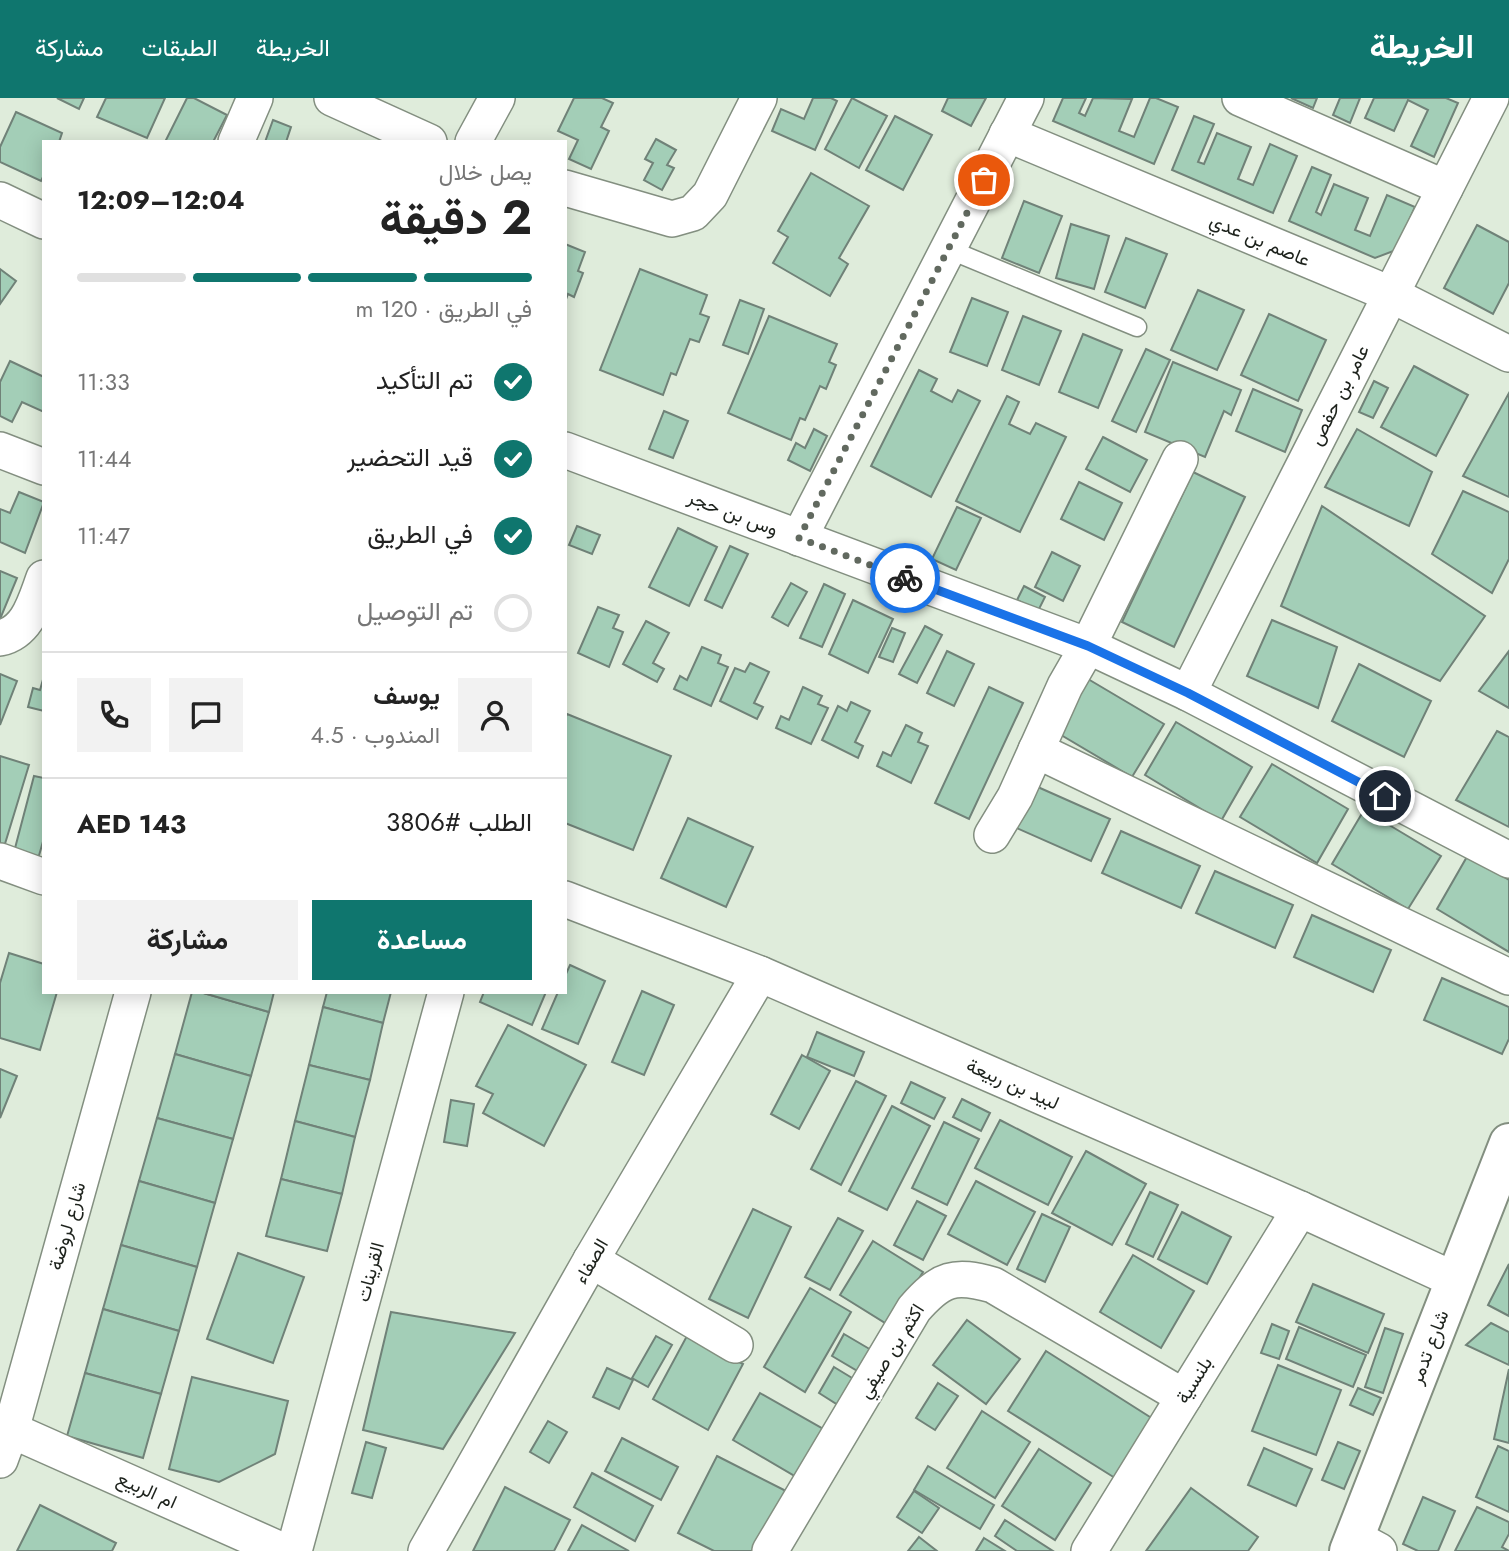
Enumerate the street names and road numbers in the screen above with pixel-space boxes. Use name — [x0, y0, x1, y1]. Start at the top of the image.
street label: عاصم بن عدي — [1205, 207, 1315, 275]
street label: عامر بن حفص — [1302, 340, 1376, 450]
street label: وس بن حجر — [683, 483, 782, 543]
street label: لبيد بن ربيعة — [962, 1052, 1064, 1116]
street label: شارع لروضة — [42, 1179, 92, 1273]
street label: الصفاء — [567, 1233, 615, 1289]
street label: القرينات — [349, 1239, 391, 1305]
street label: اكثم بن صيفي — [851, 1298, 932, 1405]
street label: شارع تدمر — [1402, 1306, 1455, 1389]
street label: بلنسية — [1169, 1351, 1219, 1409]
street label: ام الربيع — [113, 1465, 181, 1515]

